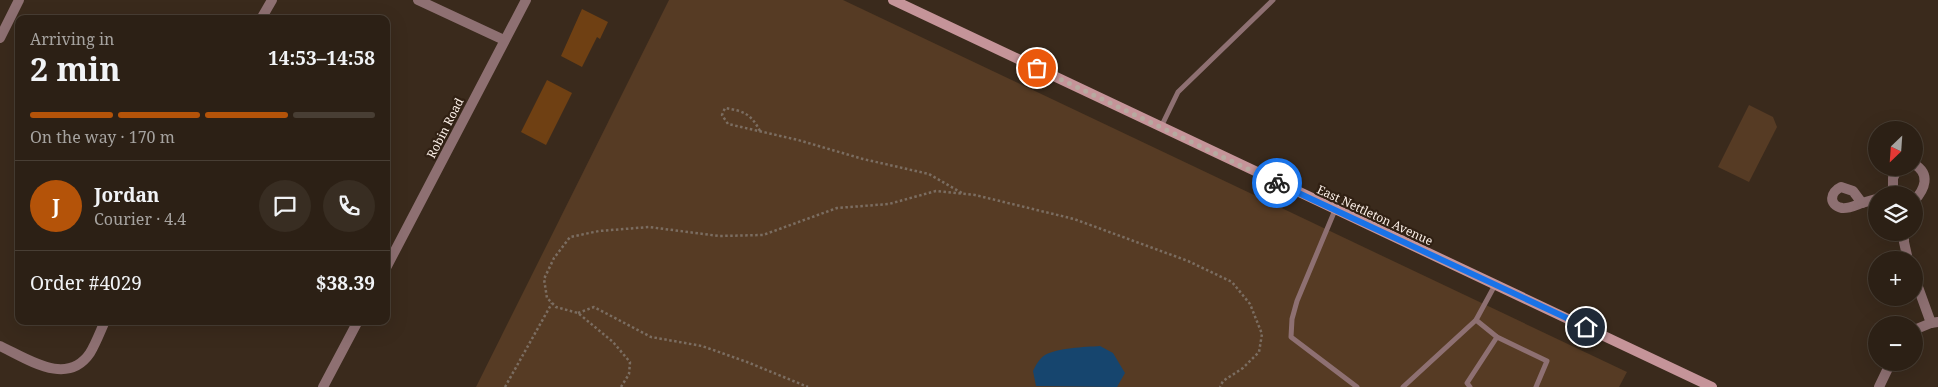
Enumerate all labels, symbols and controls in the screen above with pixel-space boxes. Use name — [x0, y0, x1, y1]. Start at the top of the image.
text: Arriving in — [30, 28, 114, 50]
text: 14:53–14:58 — [268, 45, 375, 71]
text: 2 min — [30, 47, 121, 90]
pin — [1016, 47, 1058, 89]
icon: bag — [1023, 54, 1051, 82]
street label: Robin Road — [422, 94, 468, 161]
north arrow — [1868, 121, 1922, 176]
map controls — [1868, 121, 1923, 371]
text: On the way · 170 m — [30, 126, 175, 148]
courier — [1252, 158, 1302, 208]
icon: bike — [1263, 169, 1291, 197]
button: chat — [259, 180, 311, 232]
button: phone — [323, 180, 375, 232]
street label: East Nettleton Avenue — [1314, 181, 1436, 249]
text: Jordan — [94, 182, 160, 208]
button: layers — [1868, 186, 1923, 241]
text: J — [52, 193, 60, 219]
text: Courier · 4.4 — [94, 208, 186, 230]
button: + — [1868, 251, 1923, 306]
text: Order #4029 — [30, 270, 142, 296]
text: $38.39 — [316, 270, 375, 296]
pin — [1565, 306, 1607, 348]
icon: home — [1572, 313, 1600, 341]
button: − — [1868, 316, 1923, 371]

